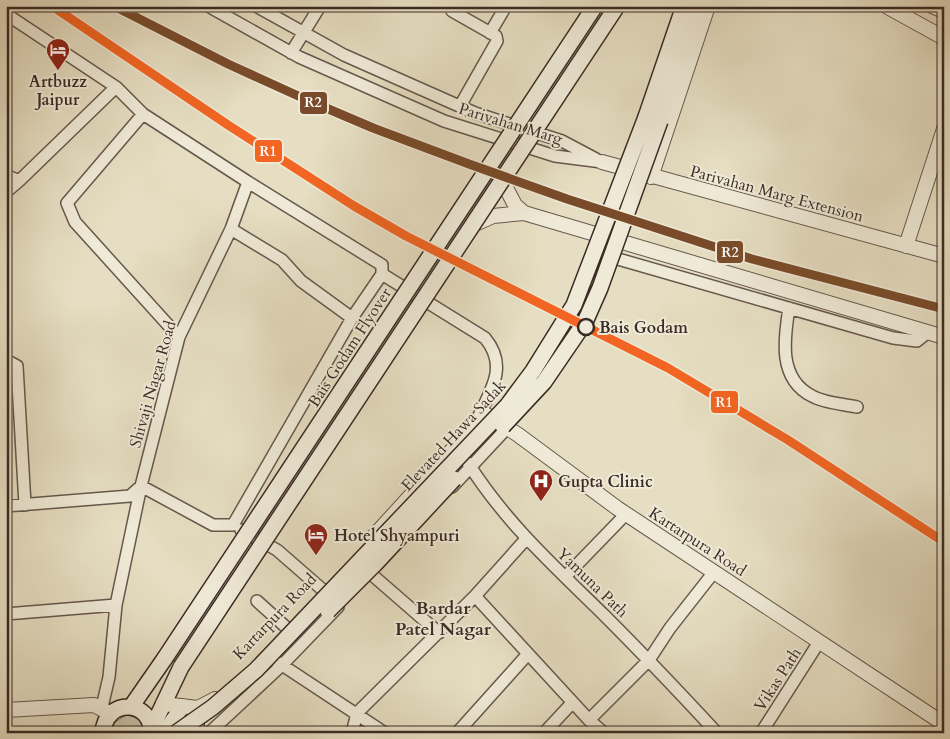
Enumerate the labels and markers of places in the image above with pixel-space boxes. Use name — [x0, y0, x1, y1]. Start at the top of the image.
hotel icon: Artbuzz Jaipur — [45, 37, 71, 71]
place label: Artbuzz Jaipur — [29, 71, 87, 111]
place label: Bais Godam — [599, 317, 688, 339]
marker: Bais Godam — [577, 318, 595, 336]
hospital icon: Gupta Clinic — [528, 468, 554, 502]
place label: Gupta Clinic — [558, 471, 653, 493]
hotel icon: Hotel Shyampuri — [303, 522, 329, 556]
place label: Hotel Shyampuri — [334, 525, 460, 547]

